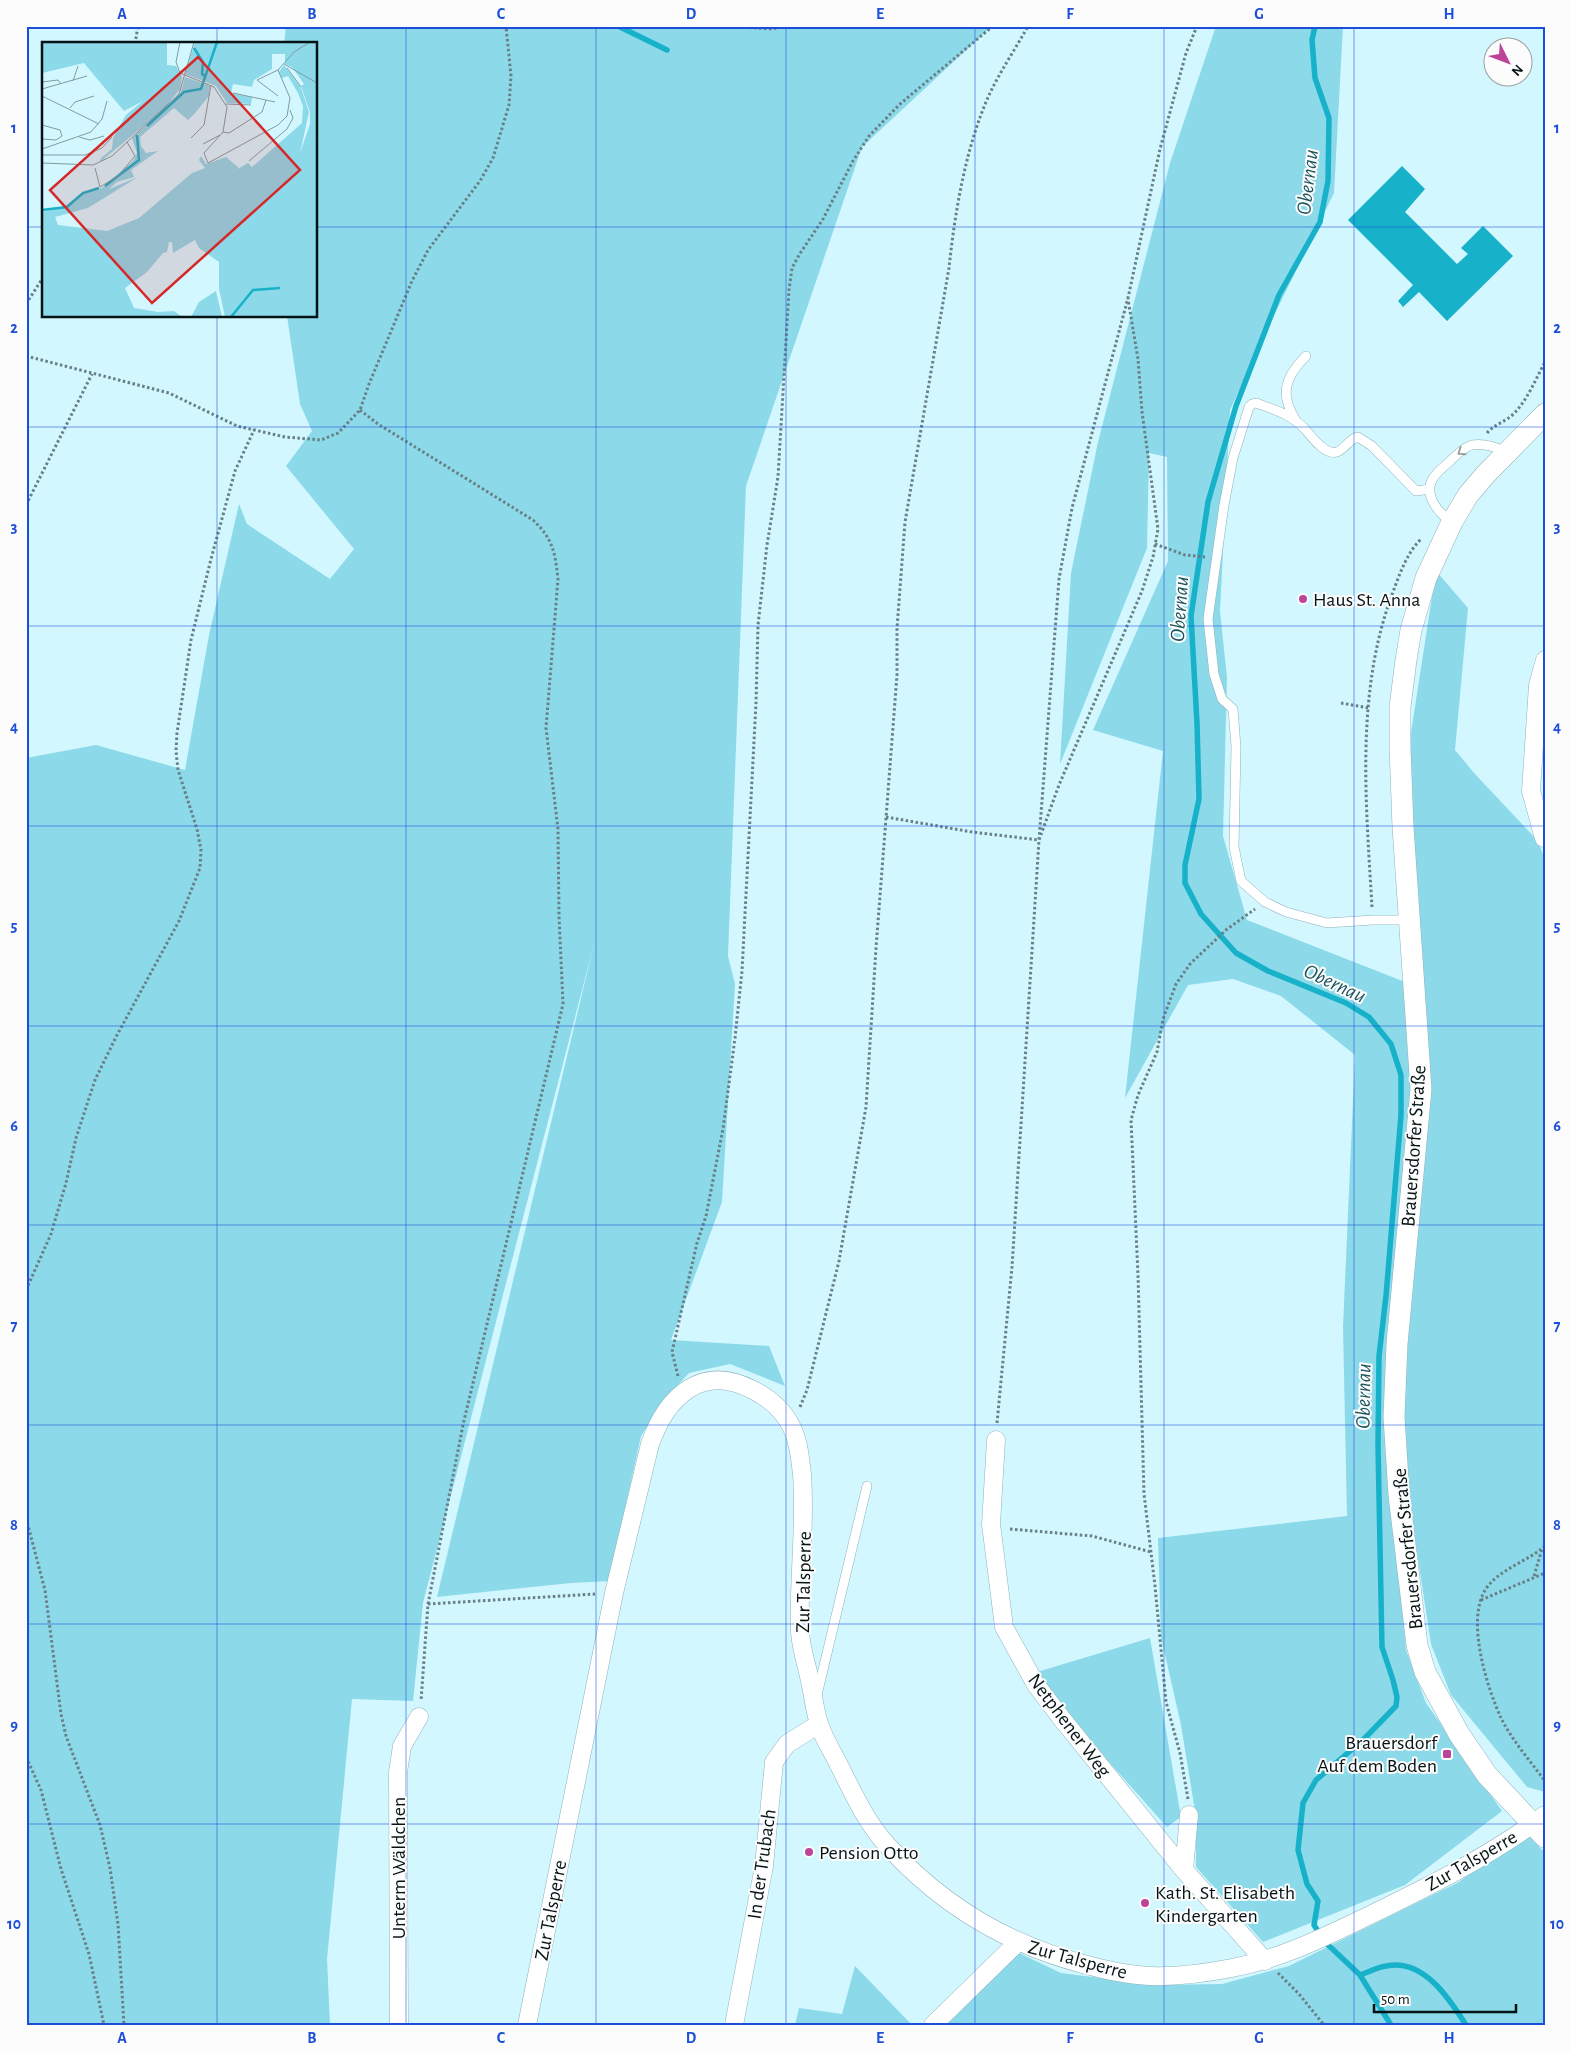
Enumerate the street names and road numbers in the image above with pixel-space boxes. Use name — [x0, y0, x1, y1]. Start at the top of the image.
street label: Brauersdorfer Straße — [1398, 1065, 1430, 1228]
street label: Brauersdorfer Straße — [1390, 1467, 1426, 1631]
street label: Zur Talsperre — [793, 1531, 815, 1633]
street label: Netphener Weg — [1024, 1670, 1115, 1781]
street label: Unterm Wäldchen — [389, 1797, 409, 1939]
street label: In der Trubach — [744, 1808, 780, 1920]
street label: Zur Talsperre — [1423, 1827, 1520, 1895]
street label: Zur Talsperre — [531, 1858, 570, 1962]
street label: Zur Talsperre — [1026, 1937, 1129, 1983]

